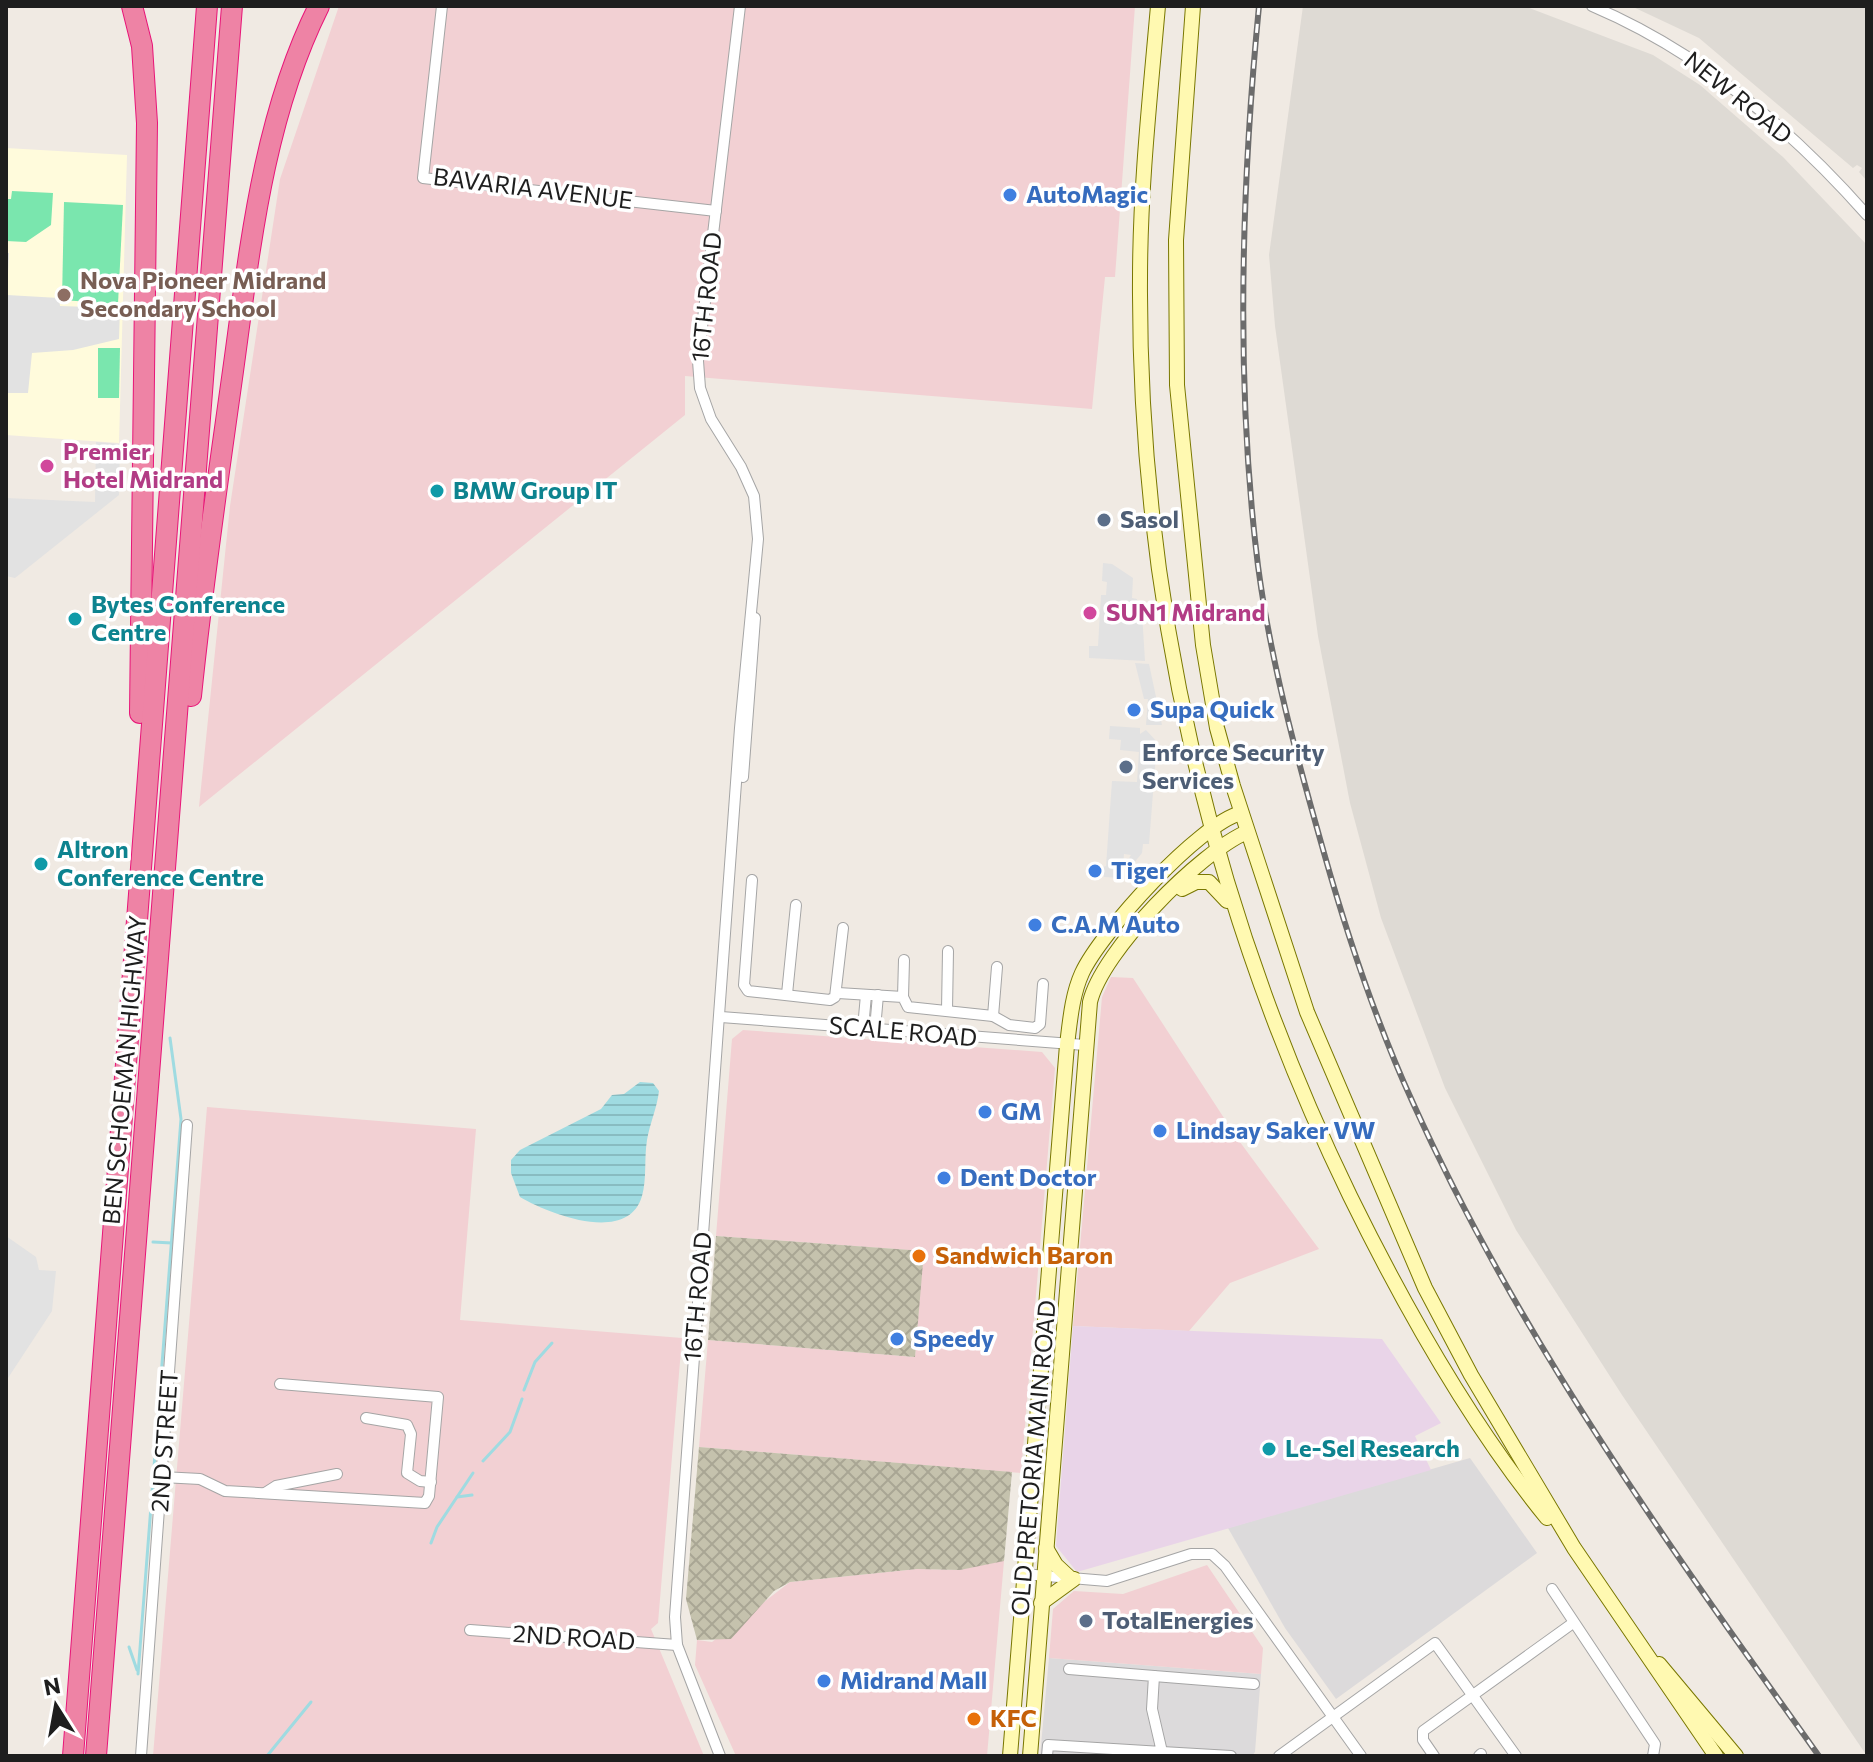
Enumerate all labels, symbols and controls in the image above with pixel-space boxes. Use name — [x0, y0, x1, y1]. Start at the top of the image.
street label: NEW ROAD — [1679, 45, 1799, 149]
street label: BAVARIA AVENUE — [432, 161, 635, 214]
place label: AutoMagic — [1026, 179, 1148, 208]
marker: AutoMagic — [1001, 186, 1019, 204]
street label: 16TH ROAD — [684, 230, 727, 363]
place label: Nova Pioneer Midrand Secondary School — [80, 265, 326, 322]
marker: Nova Pioneer Midrand Secondary School — [55, 286, 73, 304]
place label: Premier Hotel Midrand — [63, 436, 223, 493]
marker: Premier Hotel Midrand — [38, 457, 56, 475]
place label: BMW Group IT — [453, 475, 618, 504]
marker: BMW Group IT — [428, 482, 446, 500]
place label: Sasol — [1120, 504, 1179, 533]
marker: Sasol — [1095, 511, 1113, 529]
place label: Bytes Conference Centre — [91, 589, 285, 646]
place label: SUN1 Midrand — [1106, 597, 1265, 626]
marker: SUN1 Midrand — [1081, 604, 1099, 622]
marker: Bytes Conference Centre — [66, 610, 84, 628]
place label: Supa Quick — [1150, 694, 1275, 723]
marker: Supa Quick — [1125, 701, 1143, 719]
place label: Enforce Security Services — [1142, 737, 1325, 794]
marker: Enforce Security Services — [1117, 758, 1135, 776]
place label: Altron Conference Centre — [57, 834, 264, 891]
marker: Altron Conference Centre — [32, 855, 50, 873]
place label: Tiger — [1111, 855, 1169, 884]
marker: Tiger — [1086, 862, 1104, 880]
place label: C.A.M Auto — [1051, 909, 1180, 938]
street label: BEN SCHOEMAN HIGHWAY — [96, 914, 151, 1226]
marker: C.A.M Auto — [1026, 916, 1044, 934]
street label: SCALE ROAD — [828, 1010, 978, 1051]
place label: GM — [1001, 1096, 1042, 1125]
marker: GM — [976, 1103, 994, 1121]
place label: Lindsay Saker VW — [1176, 1115, 1375, 1144]
marker: Lindsay Saker VW — [1151, 1122, 1169, 1140]
place label: Dent Doctor — [960, 1162, 1097, 1191]
marker: Dent Doctor — [935, 1169, 953, 1187]
street label: 16TH ROAD — [676, 1230, 717, 1363]
place label: Sandwich Baron — [935, 1240, 1113, 1269]
marker: Sandwich Baron — [910, 1247, 928, 1265]
street label: OLD PRETORIA MAIN ROAD — [1004, 1299, 1061, 1617]
place label: Speedy — [913, 1323, 994, 1352]
marker: Speedy — [888, 1330, 906, 1348]
street label: 2ND STREET — [144, 1369, 183, 1513]
place label: Le-Sel Research — [1285, 1433, 1460, 1462]
marker: Le-Sel Research — [1260, 1440, 1278, 1458]
place label: TotalEnergies — [1102, 1605, 1254, 1634]
marker: TotalEnergies — [1077, 1612, 1095, 1630]
street label: 2ND ROAD — [512, 1618, 636, 1655]
place label: Midrand Mall — [840, 1665, 987, 1694]
north arrow — [16, 1666, 96, 1746]
text: N — [41, 1671, 63, 1701]
marker: Midrand Mall — [815, 1672, 833, 1690]
place label: KFC — [990, 1703, 1037, 1732]
marker: KFC — [965, 1710, 983, 1728]

